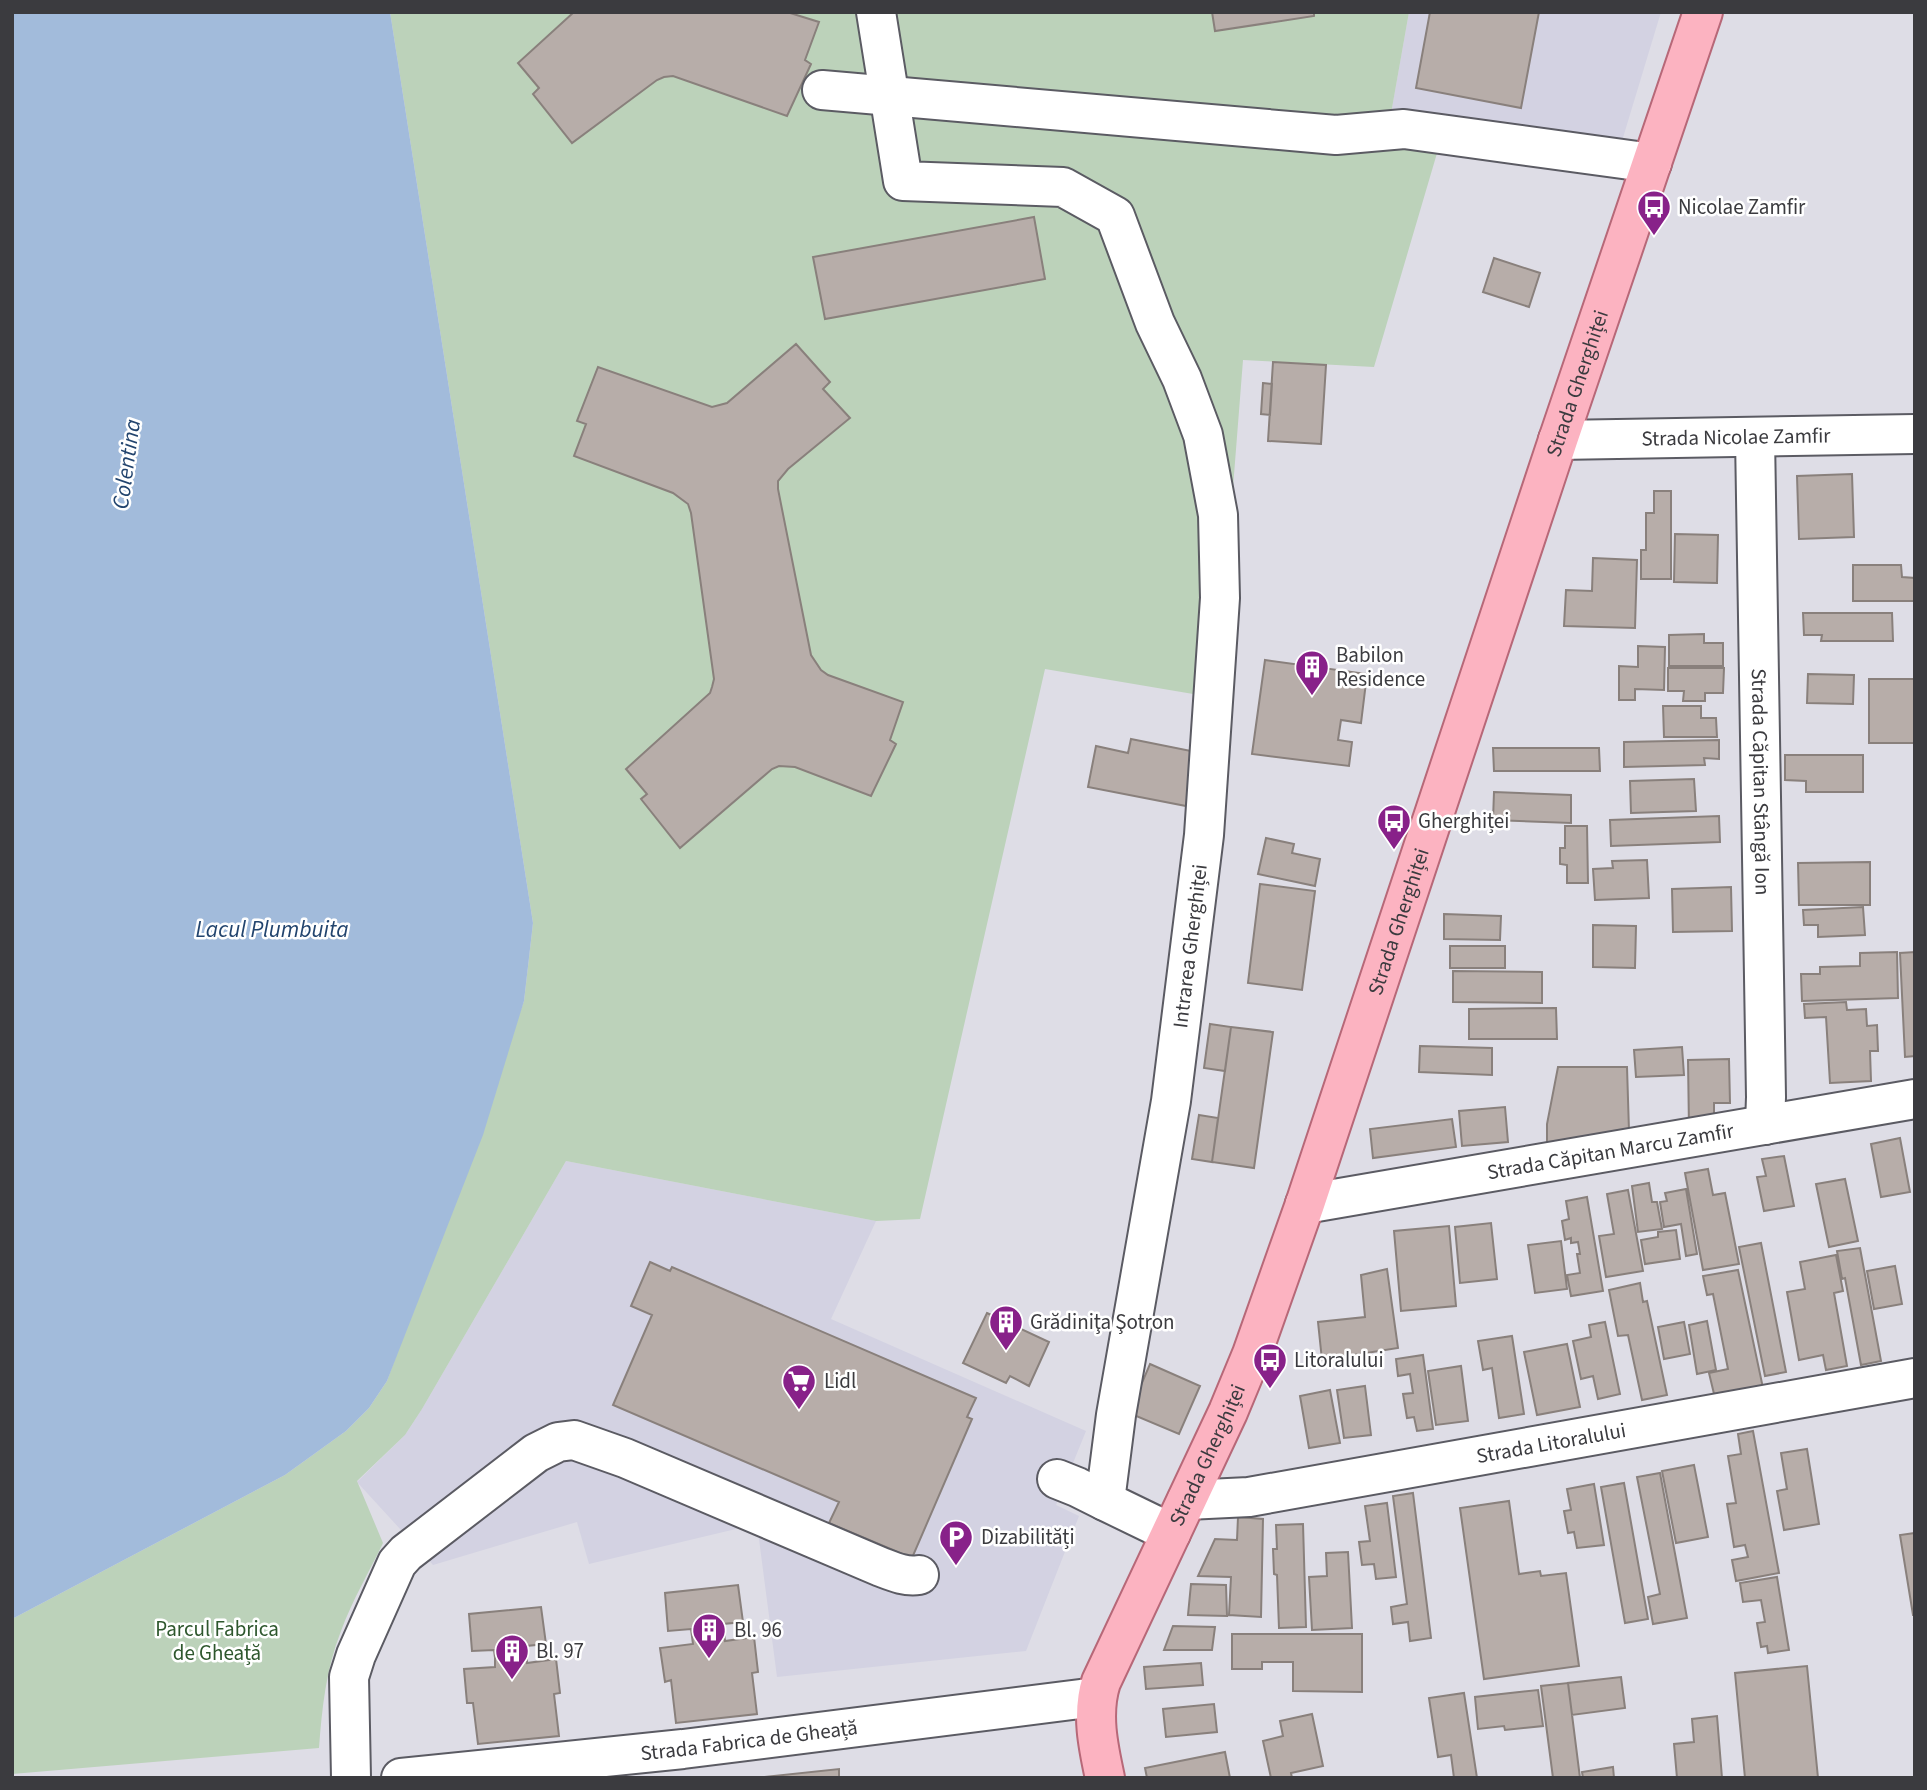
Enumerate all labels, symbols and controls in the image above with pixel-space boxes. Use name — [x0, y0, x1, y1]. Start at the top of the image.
bus stop icon: Nicolae Zamfir — [1635, 188, 1673, 237]
place label: Nicolae Zamfir — [1678, 192, 1806, 222]
street label: Strada Gherghiței — [1538, 306, 1616, 461]
water label: Colentina — [104, 417, 149, 511]
street label: Strada Nicolae Zamfir — [1641, 420, 1831, 454]
place label: Babilon Residence — [1336, 640, 1425, 694]
building icon: Babilon Residence — [1293, 648, 1331, 697]
street label: Strada Căpitan Stângă Ion — [1744, 668, 1778, 896]
bus stop icon: Gherghiței — [1375, 802, 1413, 851]
place label: Gherghiței — [1418, 806, 1509, 836]
street label: Strada Gherghiței — [1360, 844, 1437, 999]
street label: Intrarea Gherghiței — [1165, 862, 1215, 1030]
water label: Lacul Plumbuita — [196, 913, 349, 946]
street label: Strada Căpitan Marcu Zamfir — [1485, 1115, 1737, 1187]
building icon: Grădiniţa Şotron — [987, 1303, 1025, 1352]
place label: Grădiniţa Şotron — [1030, 1307, 1175, 1337]
bus stop icon: Litoralului — [1251, 1341, 1289, 1390]
place label: Litoralului — [1294, 1345, 1384, 1375]
supermarket icon: Lidl — [780, 1362, 818, 1411]
place label: Lidl — [824, 1366, 856, 1396]
street label: Strada Gherghiței — [1162, 1379, 1253, 1531]
street label: Strada Litoralului — [1474, 1415, 1628, 1471]
parking icon: Dizabilități — [937, 1518, 975, 1567]
place label: Dizabilități — [981, 1522, 1075, 1552]
building icon: Bl. 96 — [690, 1611, 728, 1660]
park label: Parcul Fabrica de Gheață — [155, 1614, 279, 1668]
place label: Bl. 96 — [734, 1615, 782, 1645]
building icon: Bl. 97 — [493, 1632, 531, 1681]
place label: Bl. 97 — [536, 1636, 584, 1666]
street label: Strada Fabrica de Gheață — [639, 1712, 859, 1768]

